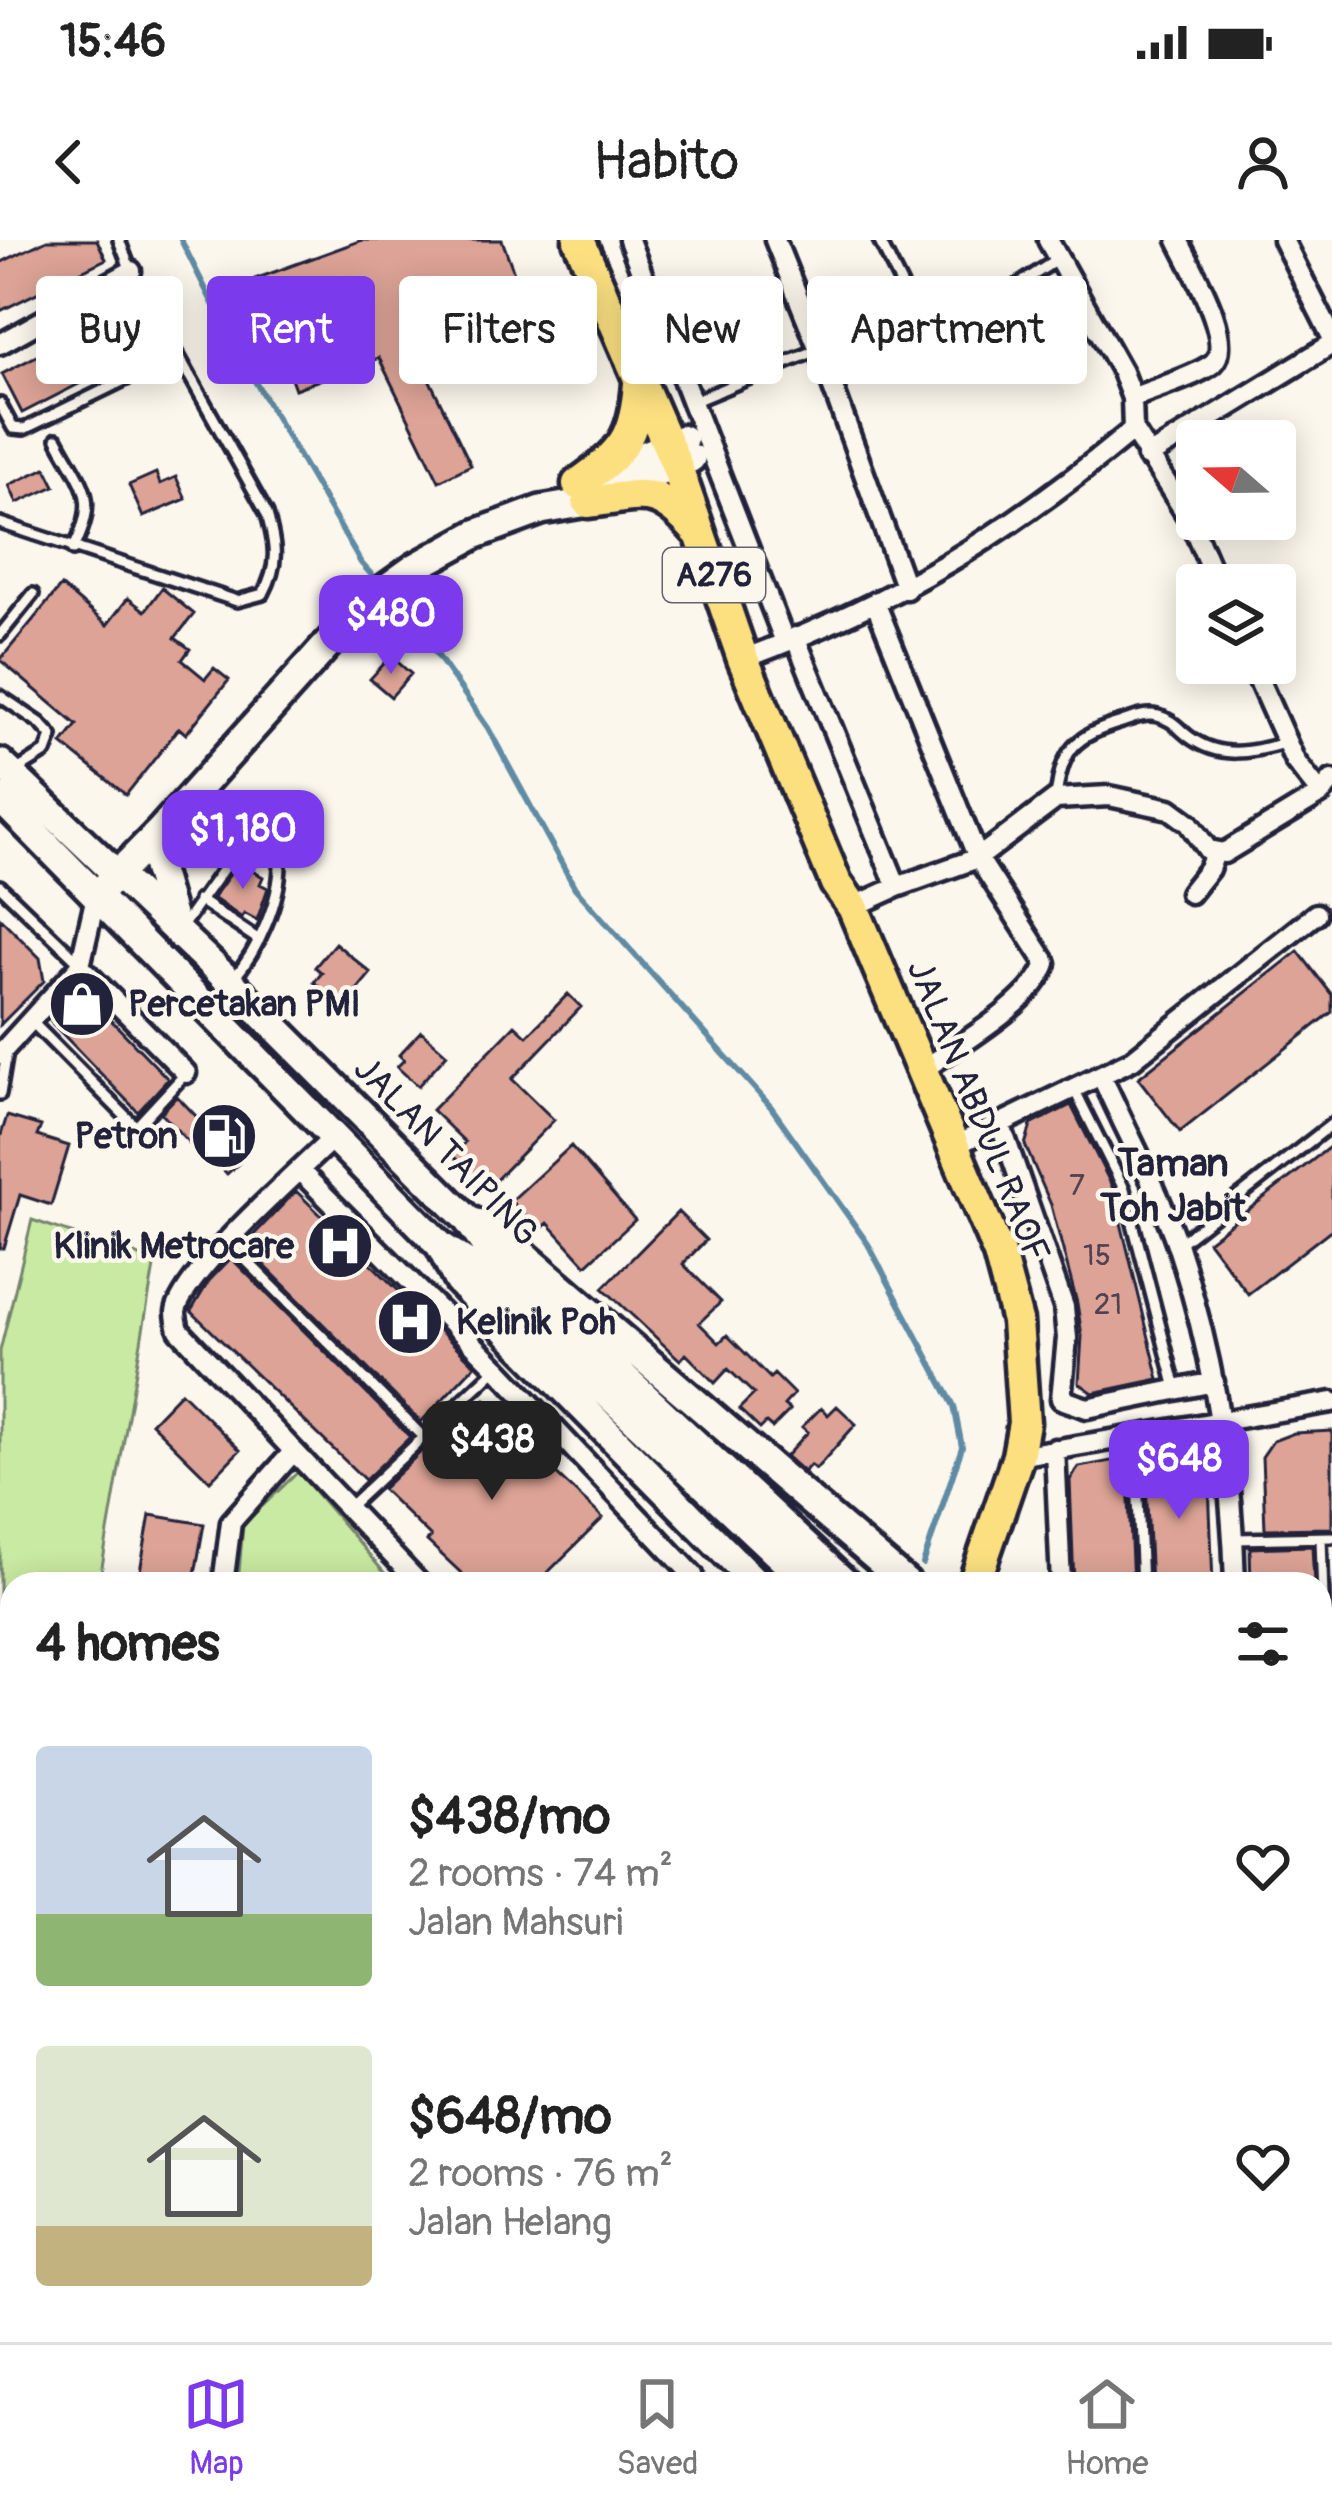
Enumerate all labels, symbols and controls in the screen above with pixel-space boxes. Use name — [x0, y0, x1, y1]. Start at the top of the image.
text: 15:46 — [60, 14, 166, 70]
text: Habito — [593, 128, 739, 196]
icon: back — [36, 129, 102, 195]
icon: person — [1230, 129, 1296, 195]
chip: Buy — [36, 276, 183, 384]
chip: Rent — [207, 276, 375, 384]
chip: Filters — [399, 276, 597, 384]
chip: New — [621, 276, 783, 384]
chip: Apartment — [807, 276, 1087, 384]
north arrow — [1176, 420, 1296, 540]
map controls — [1176, 420, 1296, 684]
road number: A276 — [663, 548, 765, 602]
button: layers — [1176, 564, 1296, 684]
pin: $480 — [320, 575, 462, 677]
text: $480 — [346, 589, 436, 638]
pin: $1,180 — [145, 790, 341, 892]
text: $1,180 — [189, 804, 297, 853]
street label: JALAN ABDUL RAOF — [897, 953, 1059, 1269]
shop icon: Percetakan PMI — [47, 969, 117, 1039]
place label: Percetakan PMI — [128, 982, 361, 1027]
street label: JALAN TAIPING — [344, 1047, 548, 1255]
fuel station icon: Petron — [189, 1101, 259, 1171]
place label: Petron — [74, 1114, 178, 1159]
district label: Taman Toh Jabit — [1100, 1139, 1247, 1233]
house number: 7 — [1069, 1167, 1085, 1204]
hospital icon: Klinik Metrocare — [305, 1211, 375, 1281]
place label: Klinik Metrocare — [54, 1224, 295, 1269]
house number: 15 — [1083, 1237, 1111, 1274]
house number: 21 — [1094, 1286, 1122, 1323]
hospital icon: Kelinik Poh — [375, 1287, 445, 1357]
place label: Kelinik Poh — [456, 1300, 616, 1345]
pin: $438 — [421, 1401, 563, 1503]
text: $438 — [449, 1415, 535, 1464]
pin: $648 — [1108, 1420, 1250, 1522]
text: $648 — [1136, 1434, 1222, 1483]
icon: filters — [1230, 1611, 1296, 1677]
text: 4 homes — [36, 1612, 220, 1676]
text: $438/mo — [408, 1785, 610, 1849]
icon: home — [132, 1794, 276, 1938]
icon: heart — [1230, 1833, 1296, 1899]
text: 2 rooms · 74 m² — [408, 1849, 673, 1898]
text: Jalan Mahsuri — [408, 1898, 623, 1947]
text: $648/mo — [408, 2085, 612, 2149]
icon: home — [132, 2094, 276, 2238]
icon: heart — [1230, 2133, 1296, 2199]
text: 2 rooms · 76 m² — [408, 2149, 673, 2198]
text: Jalan Helang — [408, 2198, 612, 2247]
tab: Map — [183, 2371, 249, 2484]
tab: Saved — [616, 2371, 698, 2484]
tab: Home — [1065, 2371, 1149, 2484]

